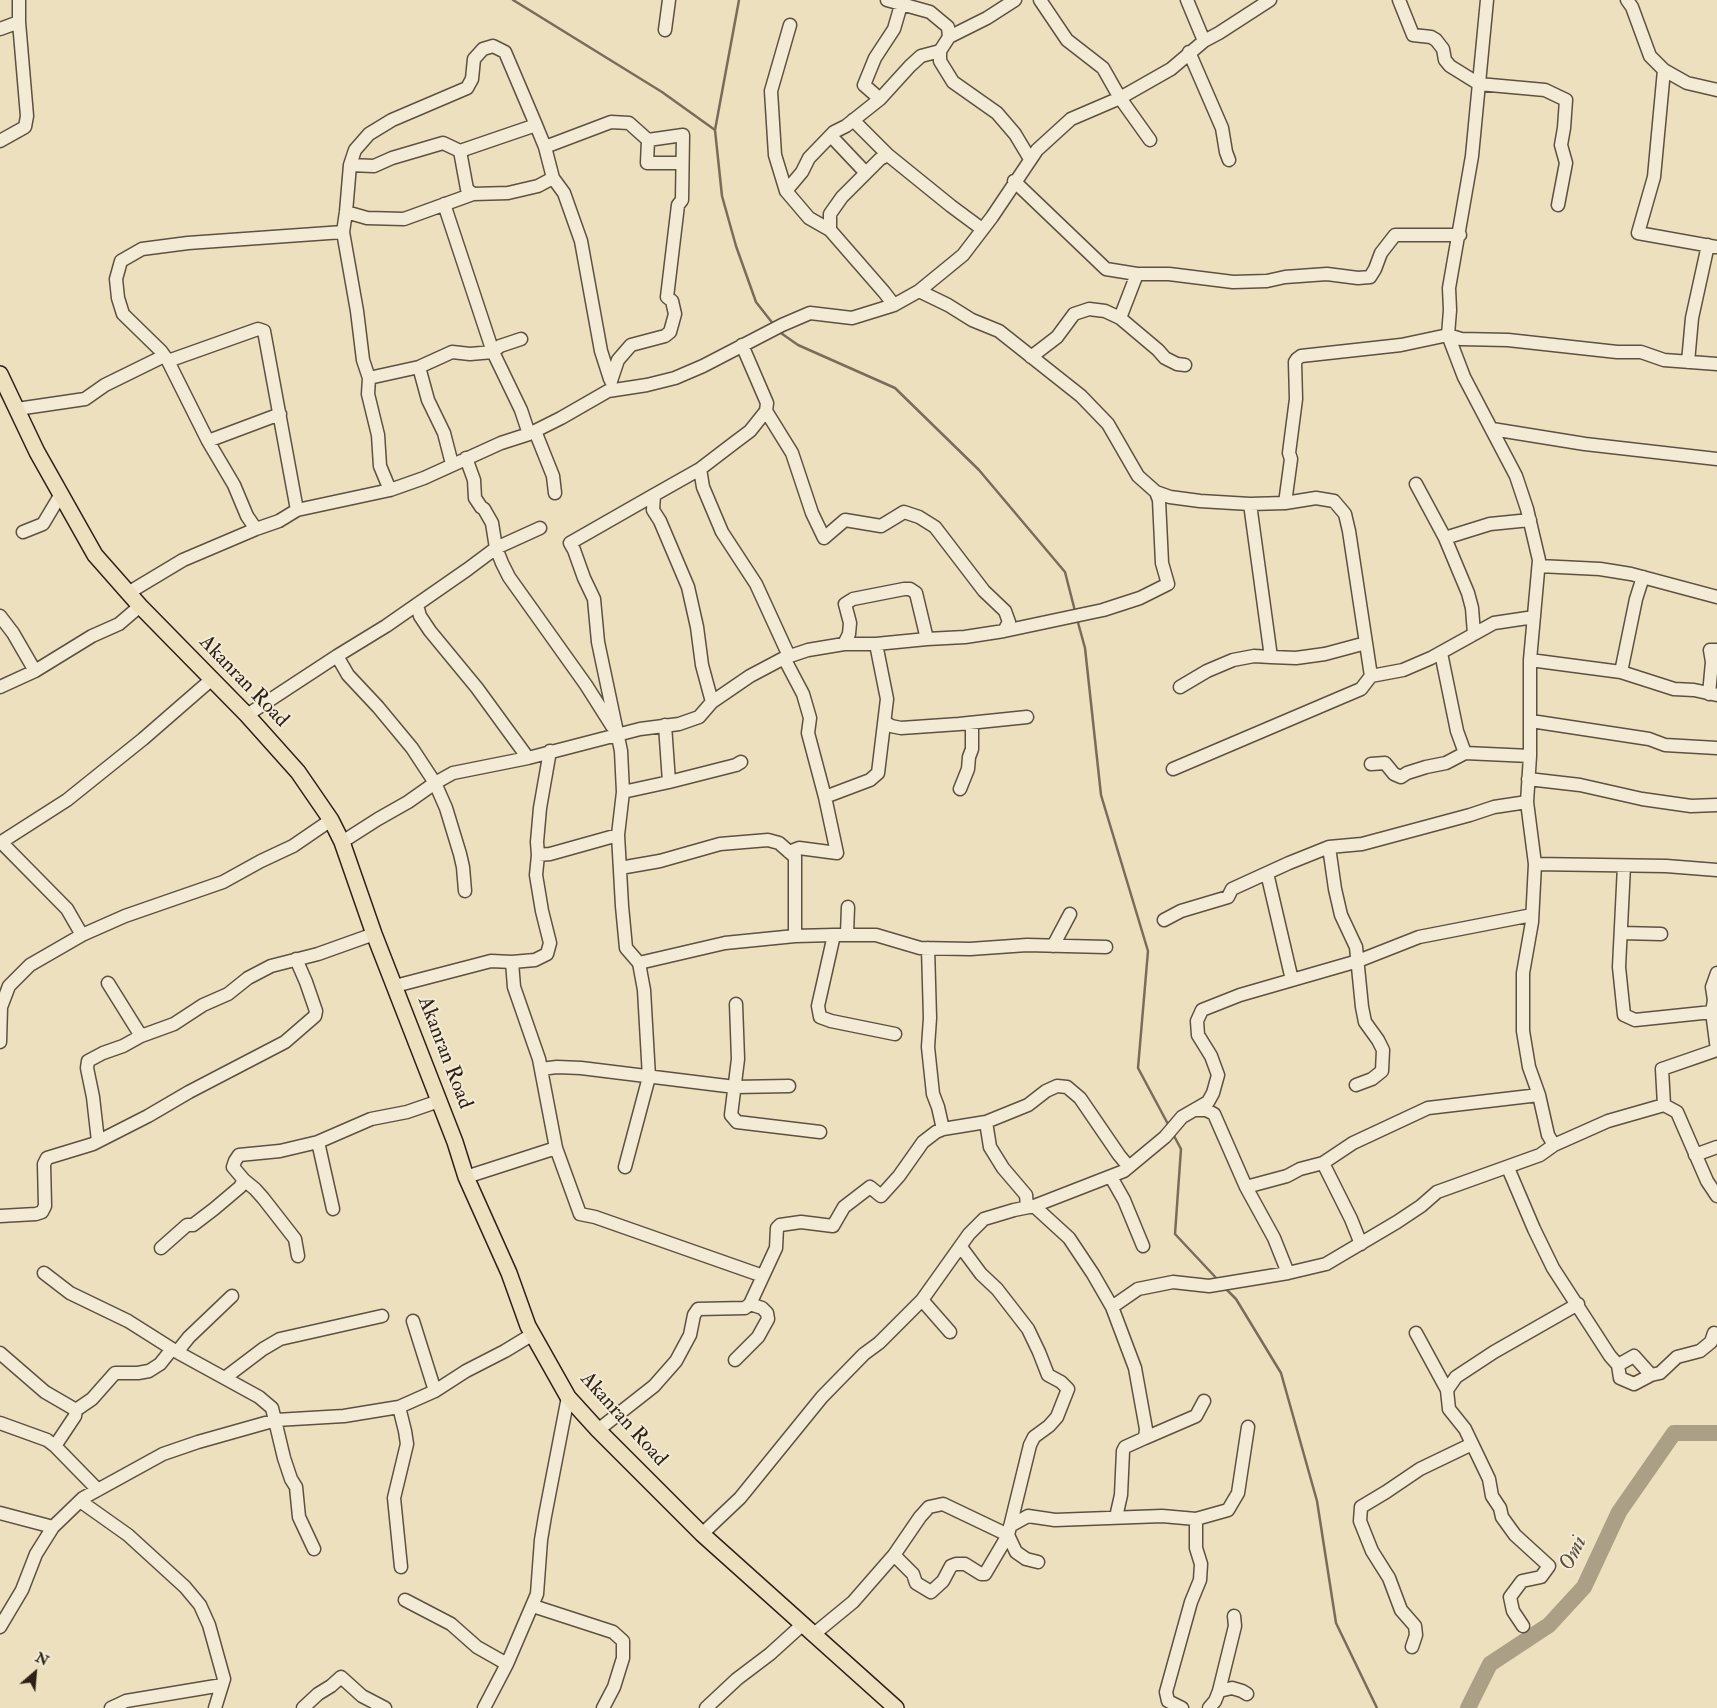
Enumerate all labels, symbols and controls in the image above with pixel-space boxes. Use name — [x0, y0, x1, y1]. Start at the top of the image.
street label: Akanran Road — [193, 631, 293, 733]
street label: Akanran Road — [411, 993, 477, 1113]
street label: Akanran Road — [574, 1368, 672, 1472]
water label: Omi — [1554, 1532, 1594, 1576]
north arrow — [10, 1648, 60, 1698]
text: N — [33, 1649, 51, 1670]

